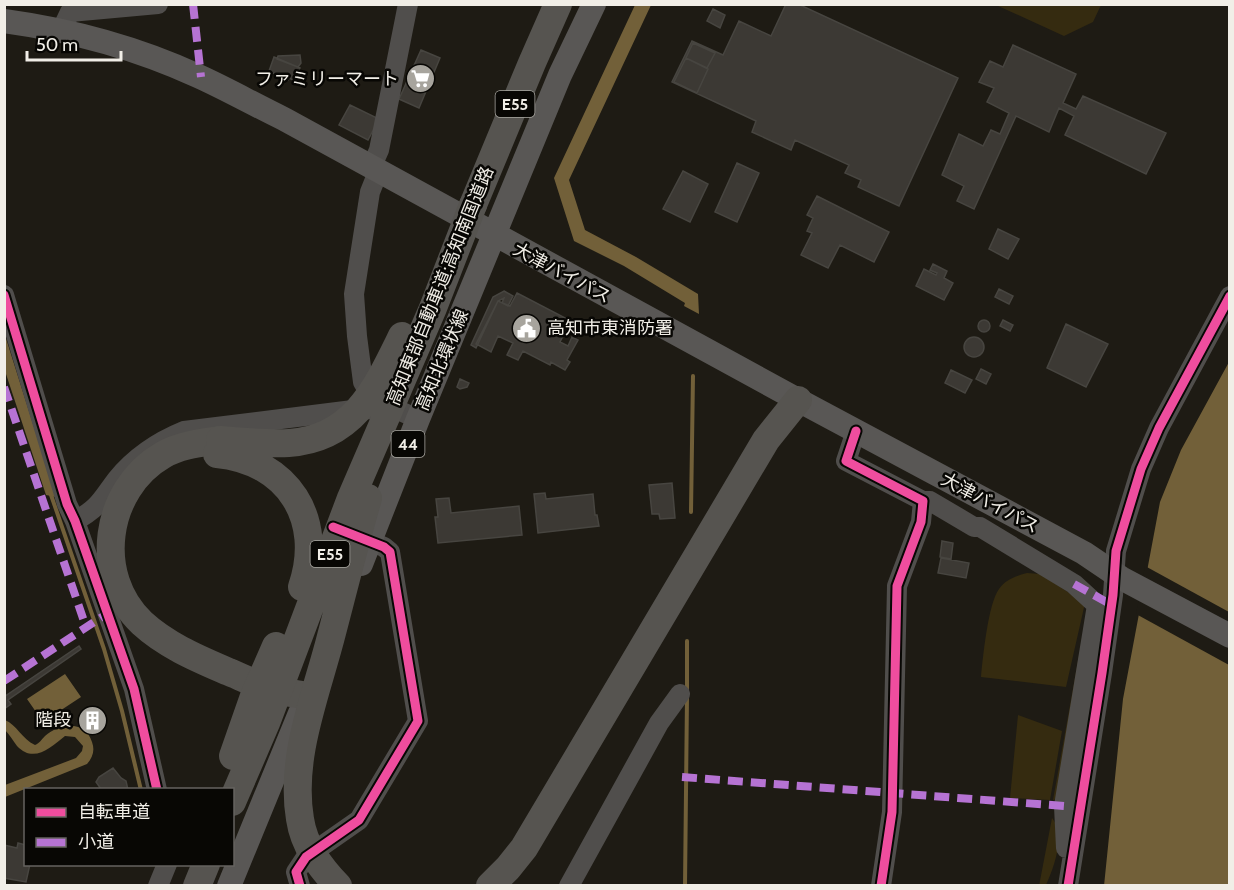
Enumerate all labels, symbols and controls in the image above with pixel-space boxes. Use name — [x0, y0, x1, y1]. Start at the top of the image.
scale bar — [27, 24, 122, 62]
text: 50 m — [36, 34, 78, 56]
supermarket icon: ファミリーマート — [404, 63, 436, 95]
place label: ファミリーマート — [255, 68, 399, 90]
road number: E55 — [496, 91, 534, 117]
street label: 高知東部自動車道;高知南国道路 — [382, 163, 498, 409]
street label: 大津バイパス — [509, 238, 615, 308]
street label: 高知北環状線 — [411, 306, 473, 414]
public building icon: 高知市東消防署 — [510, 312, 542, 344]
place label: 高知市東消防署 — [547, 317, 673, 339]
road number: 44 — [392, 431, 424, 457]
street label: 大津バイパス — [937, 468, 1043, 538]
road number: E55 — [310, 541, 350, 567]
building icon: 階段 — [76, 704, 108, 736]
place label: 階段 — [35, 709, 71, 731]
legend — [24, 788, 234, 866]
text: 自転車道 — [78, 801, 150, 823]
text: 小道 — [78, 831, 114, 853]

